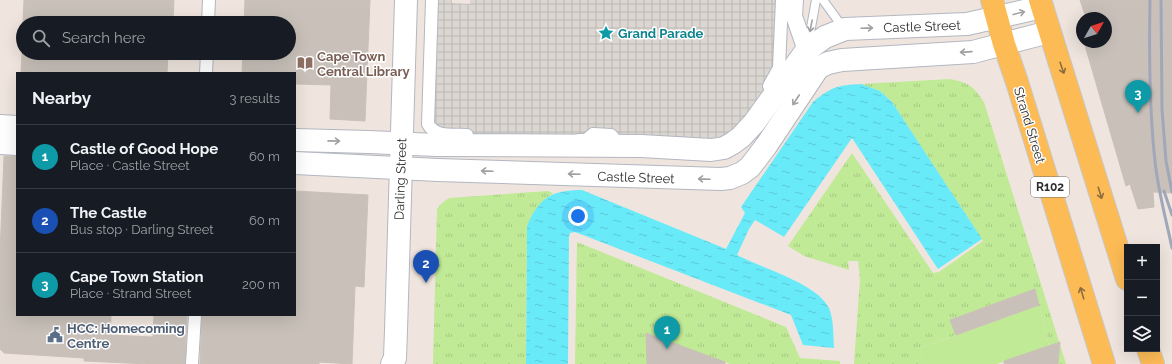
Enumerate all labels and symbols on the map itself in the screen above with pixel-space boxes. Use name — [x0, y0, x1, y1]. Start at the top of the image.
one-way arrow — [1013, 8, 1026, 16]
north arrow — [1076, 12, 1112, 48]
street label: Castle Street — [883, 18, 961, 35]
one-way arrow — [807, 19, 815, 32]
place icon: Grand Parade — [597, 24, 615, 42]
one-way arrow — [860, 25, 873, 32]
place label: Grand Parade — [618, 26, 704, 41]
place label: Cape Town Central Library — [317, 49, 410, 79]
one-way arrow — [960, 49, 973, 56]
library icon: Cape Town Central Library — [296, 54, 314, 72]
one-way arrow — [1059, 62, 1066, 75]
pin: 3 — [1125, 80, 1151, 113]
street label: Strand Street — [1011, 85, 1048, 166]
one-way arrow — [791, 94, 799, 106]
one-way arrow — [327, 137, 340, 145]
street label: Darling Street — [392, 137, 409, 220]
one-way arrow — [481, 168, 494, 175]
street label: Castle Street — [597, 169, 675, 186]
one-way arrow — [568, 171, 581, 178]
one-way arrow — [698, 175, 711, 183]
road number: R102 — [1031, 177, 1069, 197]
one-way arrow — [1097, 186, 1105, 198]
your location — [568, 206, 588, 226]
pin: 2 — [413, 250, 439, 283]
one-way arrow — [1078, 287, 1085, 300]
pin: 1 — [654, 316, 680, 349]
place label: HCC: Homecoming Centre — [67, 321, 185, 351]
public building icon: HCC: Homecoming Centre — [46, 326, 64, 344]

